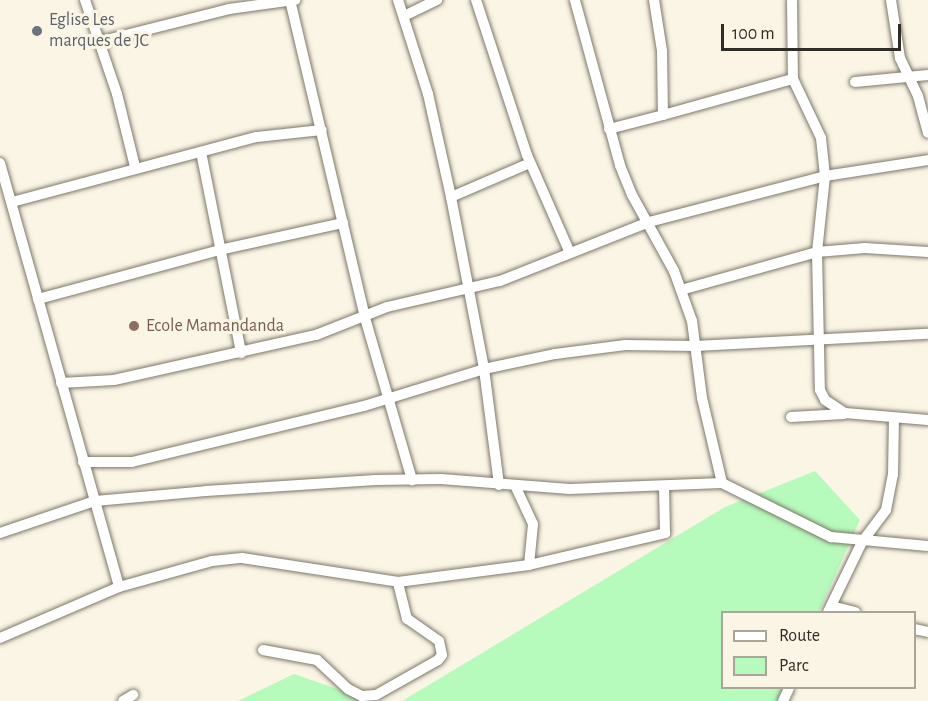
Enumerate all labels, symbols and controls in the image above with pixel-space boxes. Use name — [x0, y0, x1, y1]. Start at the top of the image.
place label: Eglise Les marques de JC — [49, 10, 149, 52]
scale bar — [724, 12, 904, 50]
marker: Eglise Les marques de JC — [30, 24, 44, 38]
text: 100 m — [732, 25, 775, 43]
place label: Ecole Mamandanda — [146, 315, 284, 337]
marker: Ecole Mamandanda — [127, 319, 141, 333]
legend — [721, 611, 916, 689]
text: Route — [779, 627, 820, 645]
text: Parc — [779, 657, 809, 675]

